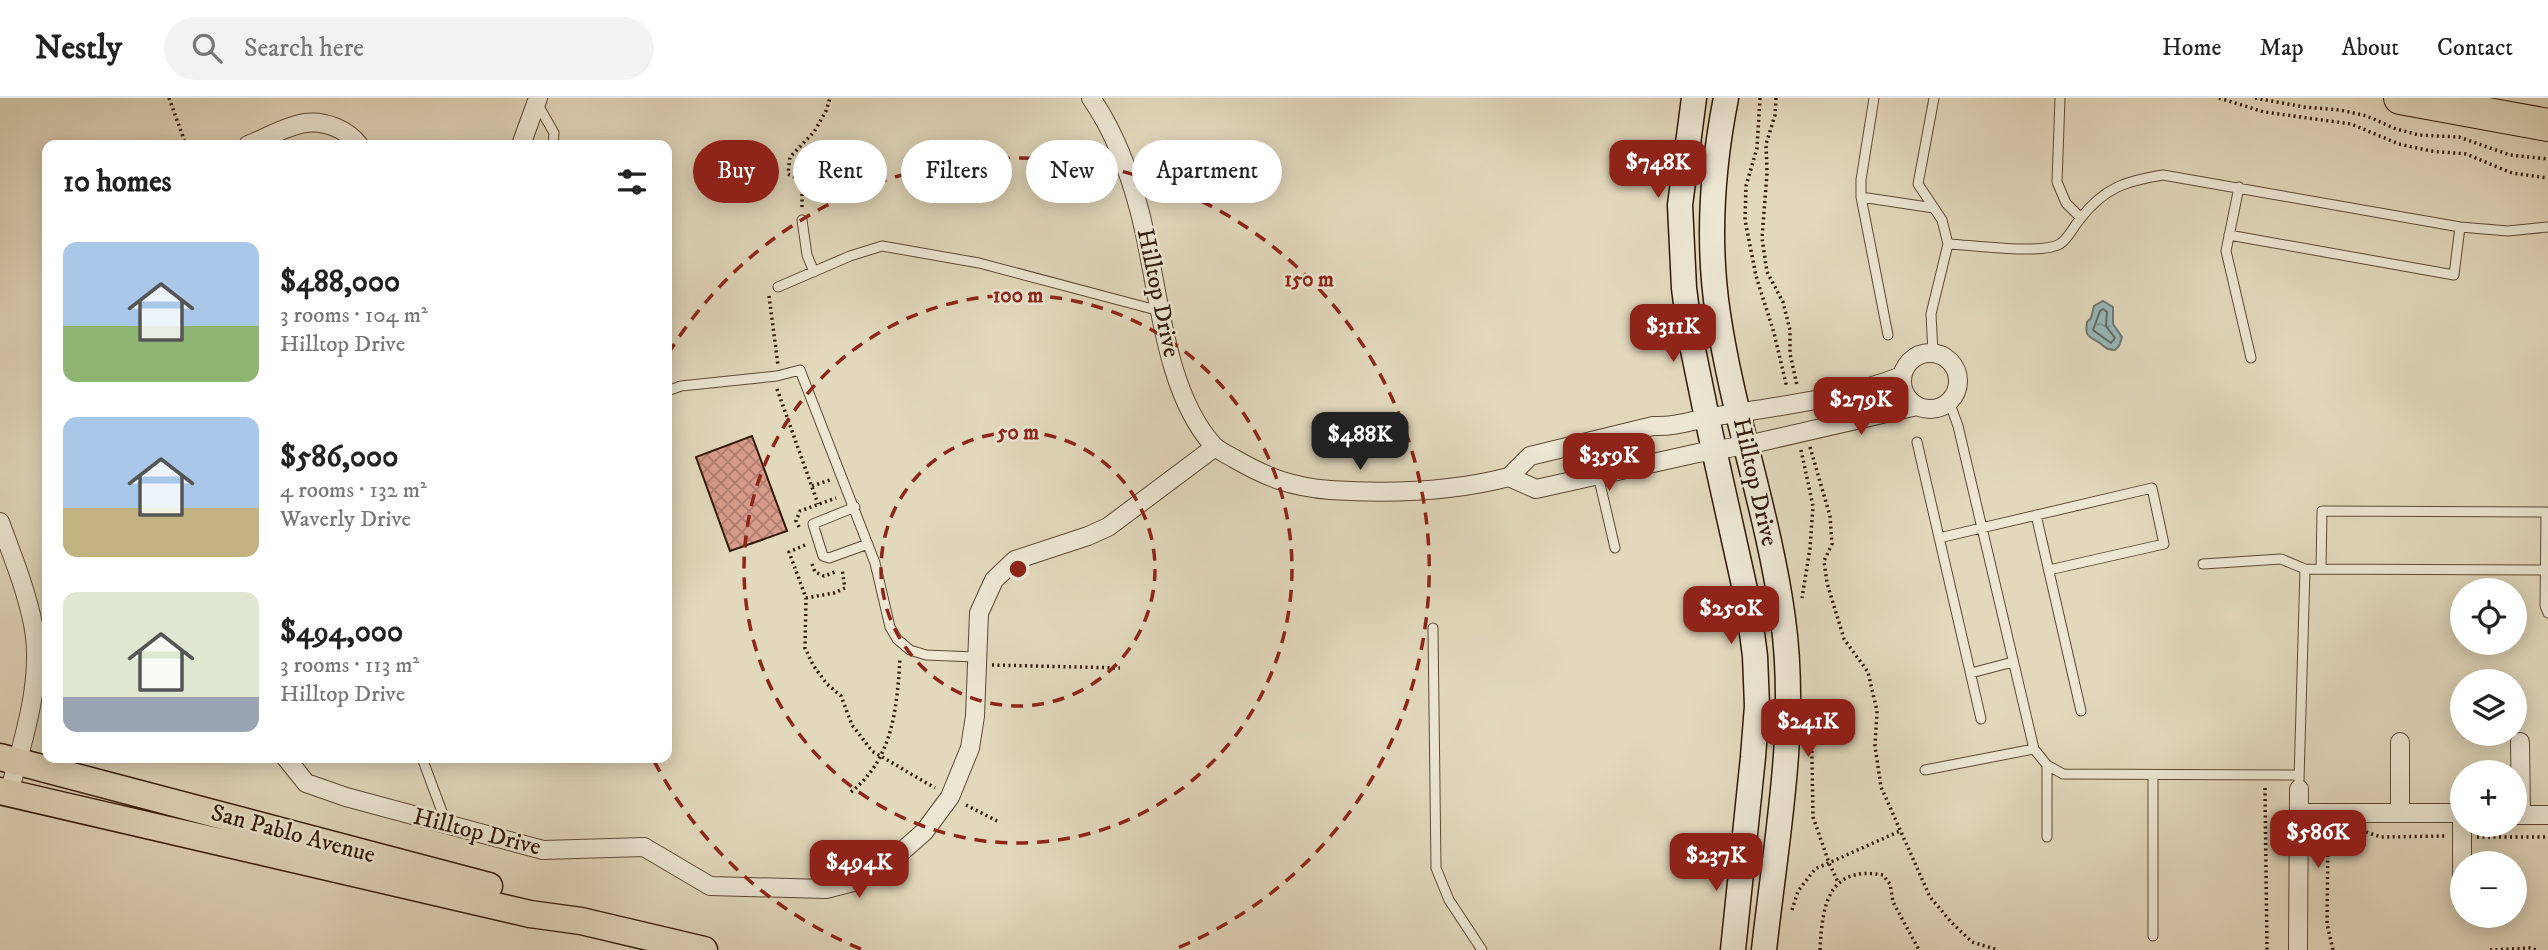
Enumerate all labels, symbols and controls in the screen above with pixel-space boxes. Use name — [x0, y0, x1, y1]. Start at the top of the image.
search box — [164, 17, 654, 80]
text: Nestly — [35, 28, 122, 69]
icon: search — [188, 29, 226, 67]
text: Search here — [244, 32, 364, 65]
text: Home — [2162, 33, 2221, 63]
text: Map — [2259, 33, 2304, 63]
text: About — [2342, 33, 2399, 63]
text: Contact — [2437, 33, 2513, 63]
chip: Buy — [693, 140, 779, 203]
chip: Rent — [793, 140, 887, 203]
chip: Filters — [901, 140, 1012, 203]
chip: New — [1026, 140, 1118, 203]
chip: Apartment — [1132, 140, 1282, 203]
pin: $748K — [1609, 140, 1707, 200]
text: $748K — [1625, 148, 1691, 177]
icon: filters — [613, 163, 651, 201]
text: 10 homes — [63, 164, 172, 201]
street label: Hilltop Drive — [1130, 226, 1186, 360]
text: $488,000 — [280, 264, 400, 301]
text: 150 m — [1284, 267, 1334, 293]
icon: home — [119, 270, 203, 354]
text: 100 m — [993, 283, 1043, 309]
text: 3 rooms · 104 m² — [280, 301, 428, 330]
pin: $311K — [1624, 304, 1722, 364]
text: $311K — [1646, 312, 1700, 341]
text: Hilltop Drive — [280, 330, 405, 359]
pin: $279K — [1812, 378, 1910, 437]
text: $279K — [1829, 385, 1893, 414]
pin: $488K — [1311, 412, 1409, 472]
street label: Hilltop Drive — [1726, 415, 1784, 549]
text: 50 m — [996, 420, 1039, 446]
text: $488K — [1328, 420, 1392, 449]
pin: $359K — [1560, 434, 1658, 493]
text: $586,000 — [280, 439, 398, 476]
text: $359K — [1579, 441, 1639, 470]
icon: home — [119, 445, 203, 529]
text: 4 rooms · 132 m² — [280, 476, 427, 505]
text: Waverly Drive — [280, 505, 411, 534]
centre of rings — [1006, 557, 1030, 581]
map controls — [2450, 578, 2527, 928]
button: locate — [2450, 578, 2527, 655]
pin: $250K — [1682, 587, 1780, 646]
text: $250K — [1699, 594, 1763, 623]
text: $494,000 — [280, 614, 403, 651]
icon: home — [119, 620, 203, 704]
text: 3 rooms · 113 m² — [280, 651, 419, 680]
button: layers — [2450, 669, 2527, 746]
text: Hilltop Drive — [280, 680, 405, 709]
pin: $241K — [1759, 700, 1857, 759]
text: $241K — [1777, 707, 1839, 736]
button: + — [2450, 760, 2527, 837]
street label: San Pablo Avenue — [208, 798, 378, 870]
street label: Hilltop Drive — [410, 802, 544, 862]
pin: $586K — [2269, 810, 2367, 870]
text: $586K — [2286, 818, 2350, 847]
pin: $237K — [1667, 834, 1765, 893]
pin: $494K — [810, 840, 908, 900]
text: $237K — [1686, 841, 1746, 870]
text: $494K — [826, 848, 892, 877]
button: − — [2450, 851, 2527, 928]

